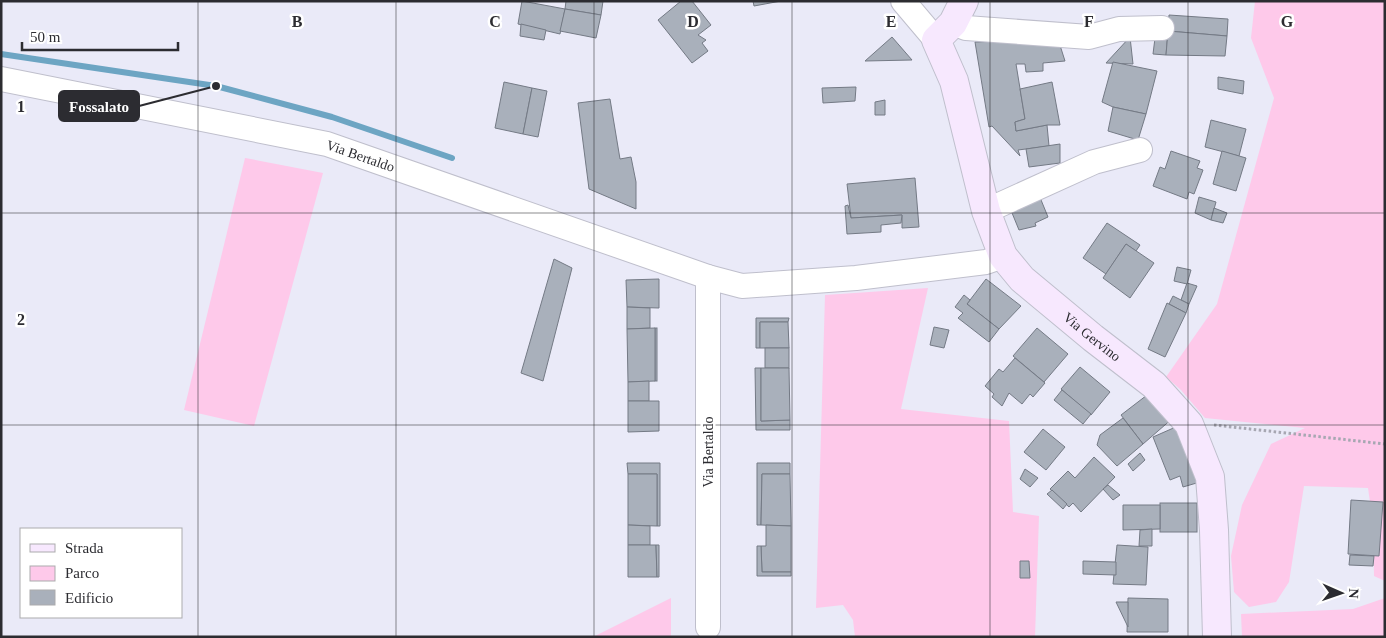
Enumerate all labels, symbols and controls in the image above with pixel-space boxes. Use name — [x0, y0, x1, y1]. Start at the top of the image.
text: B — [292, 13, 303, 30]
text: C — [489, 13, 501, 30]
text: D — [687, 13, 699, 30]
text: E — [886, 13, 896, 30]
text: F — [1084, 13, 1094, 30]
text: G — [1281, 13, 1294, 30]
scale bar — [22, 20, 179, 52]
text: 50 m — [30, 29, 61, 45]
callout: Fossalato — [59, 91, 139, 121]
text: 1 — [17, 98, 25, 115]
text: Fossalato — [69, 99, 129, 115]
street label: Via Bertaldo — [325, 137, 397, 175]
street label: Via Gervino — [1061, 309, 1124, 364]
text: 2 — [17, 311, 25, 328]
street label: Via Bertaldo — [701, 416, 716, 488]
legend — [20, 528, 182, 618]
text: Strada — [65, 540, 104, 556]
text: Parco — [65, 565, 99, 581]
north arrow — [1316, 568, 1366, 618]
text: N — [1346, 588, 1361, 599]
text: Edificio — [65, 590, 113, 606]

